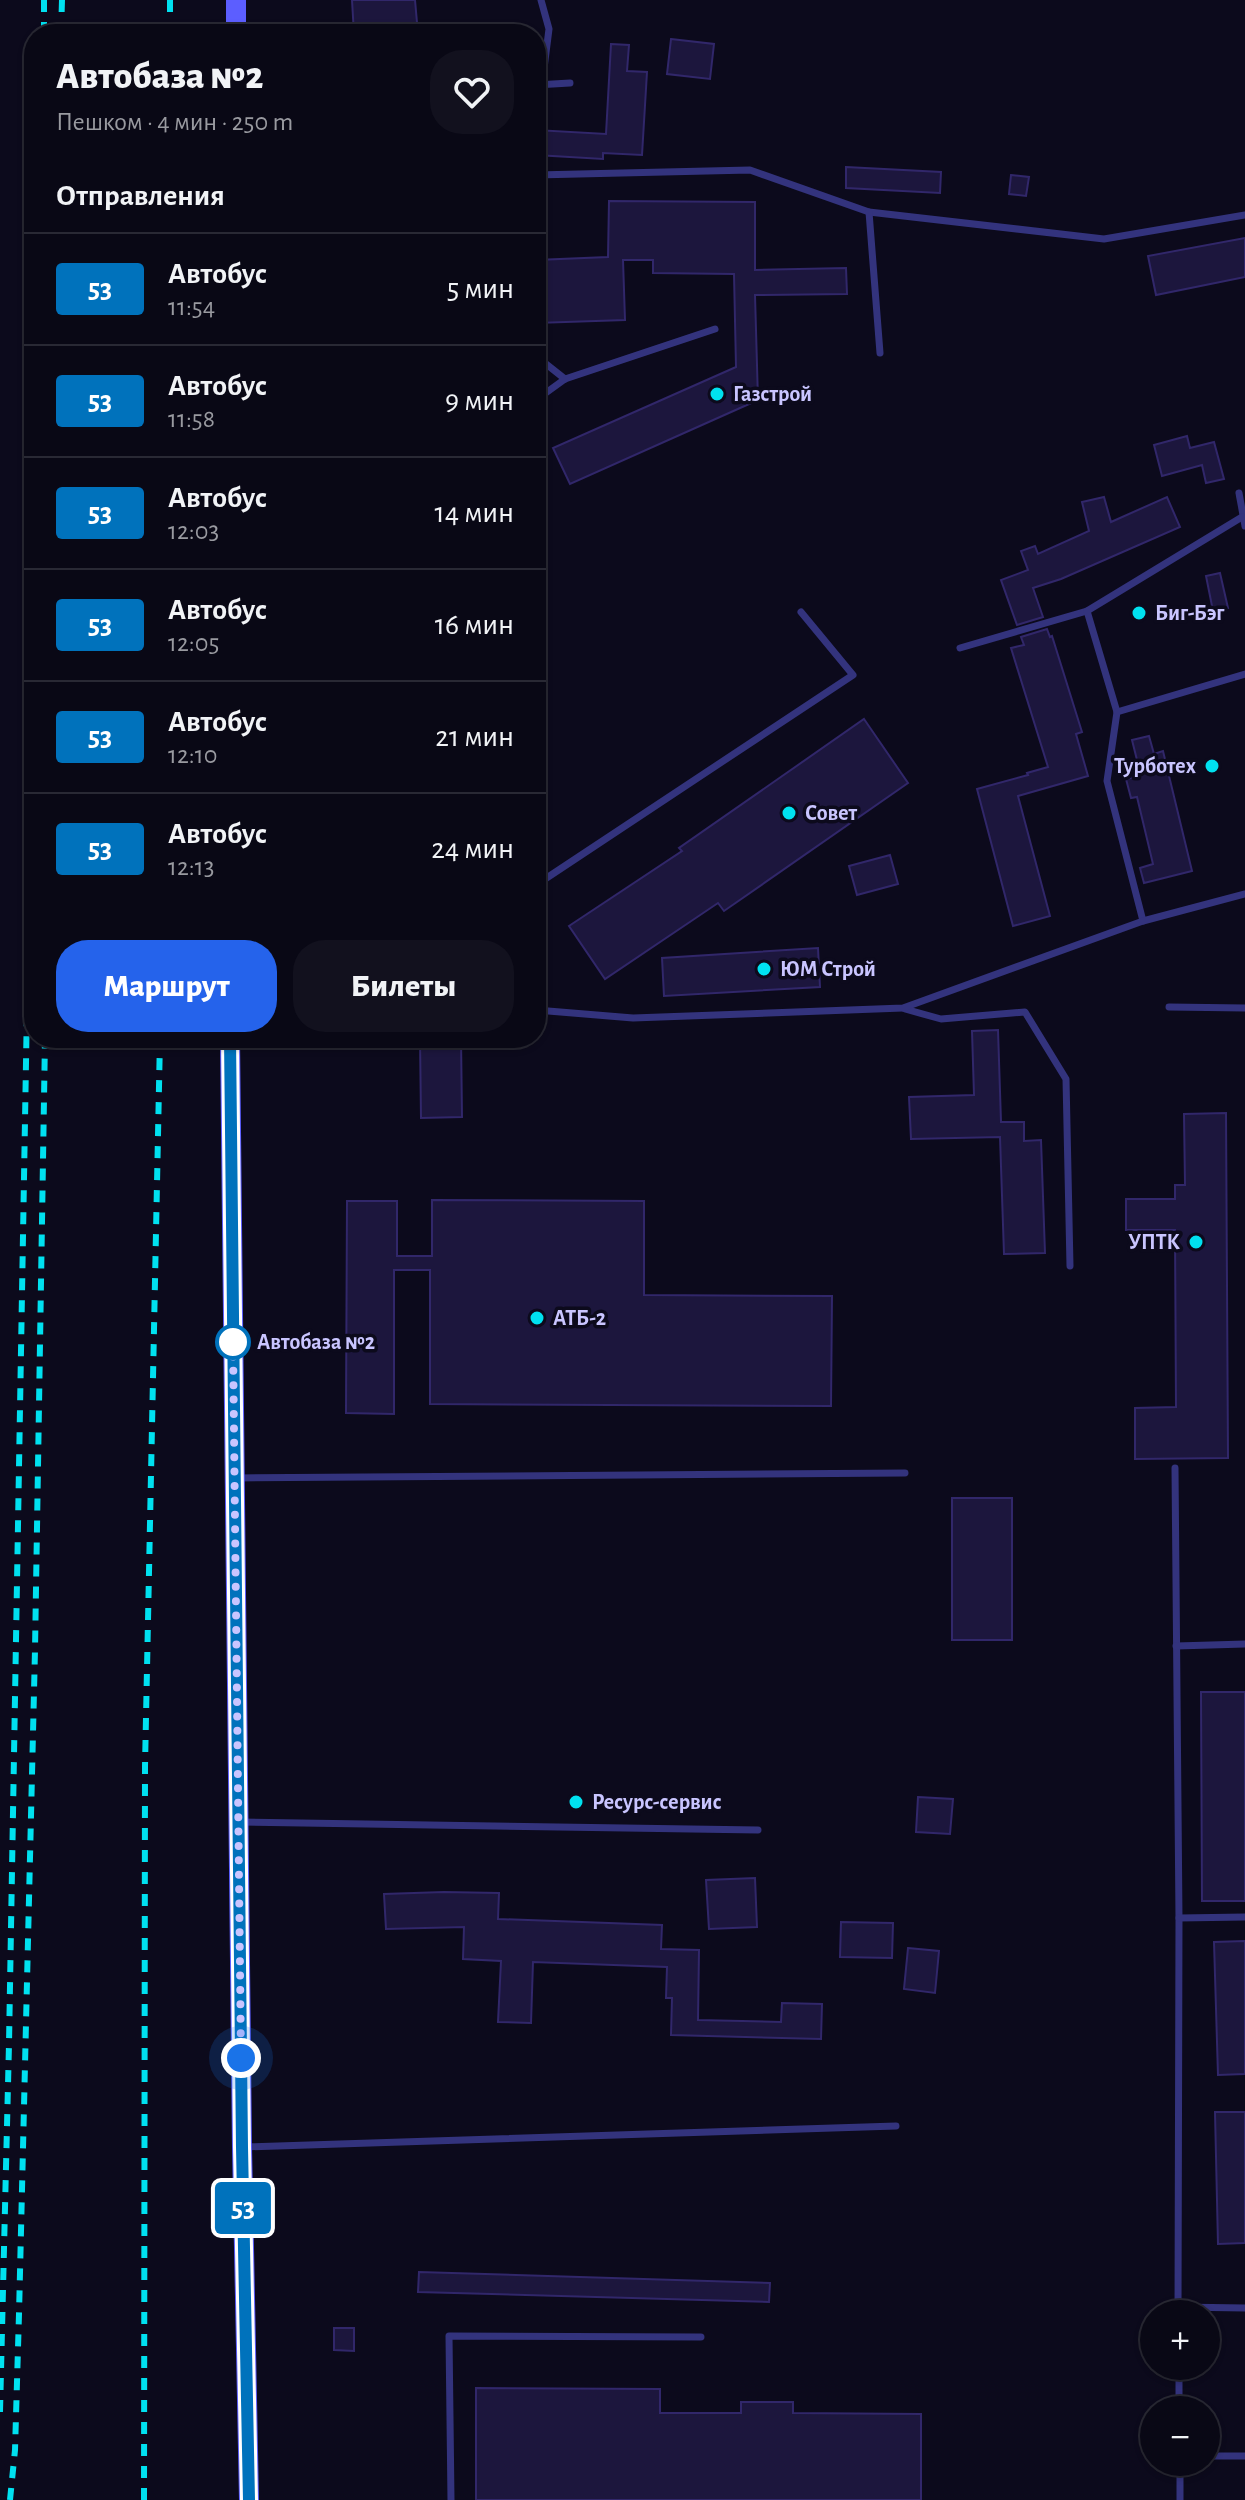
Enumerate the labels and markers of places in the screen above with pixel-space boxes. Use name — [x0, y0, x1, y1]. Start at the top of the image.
place label: Газстрой — [733, 383, 812, 405]
marker: Газстрой — [708, 385, 726, 403]
place label: Биг-Бэг — [1155, 602, 1225, 624]
marker: Биг-Бэг — [1130, 604, 1148, 622]
place label: Турботех — [1114, 755, 1196, 778]
marker: Турботех — [1203, 757, 1221, 775]
place label: Совет — [805, 802, 858, 824]
marker: Совет — [780, 804, 798, 822]
place label: ЮМ Строй — [780, 958, 876, 980]
marker: ЮМ Строй — [755, 960, 773, 978]
place label: УПТК — [1128, 1231, 1181, 1253]
marker: УПТК — [1187, 1233, 1205, 1251]
place label: АТБ-2 — [553, 1307, 606, 1329]
marker: АТБ-2 — [528, 1309, 546, 1327]
marker: Автобаза №2 — [216, 1325, 250, 1359]
place label: Автобаза №2 — [257, 1331, 375, 1353]
place label: Ресурс-сервис — [592, 1791, 722, 1814]
marker: Ресурс-сервис — [567, 1793, 585, 1811]

